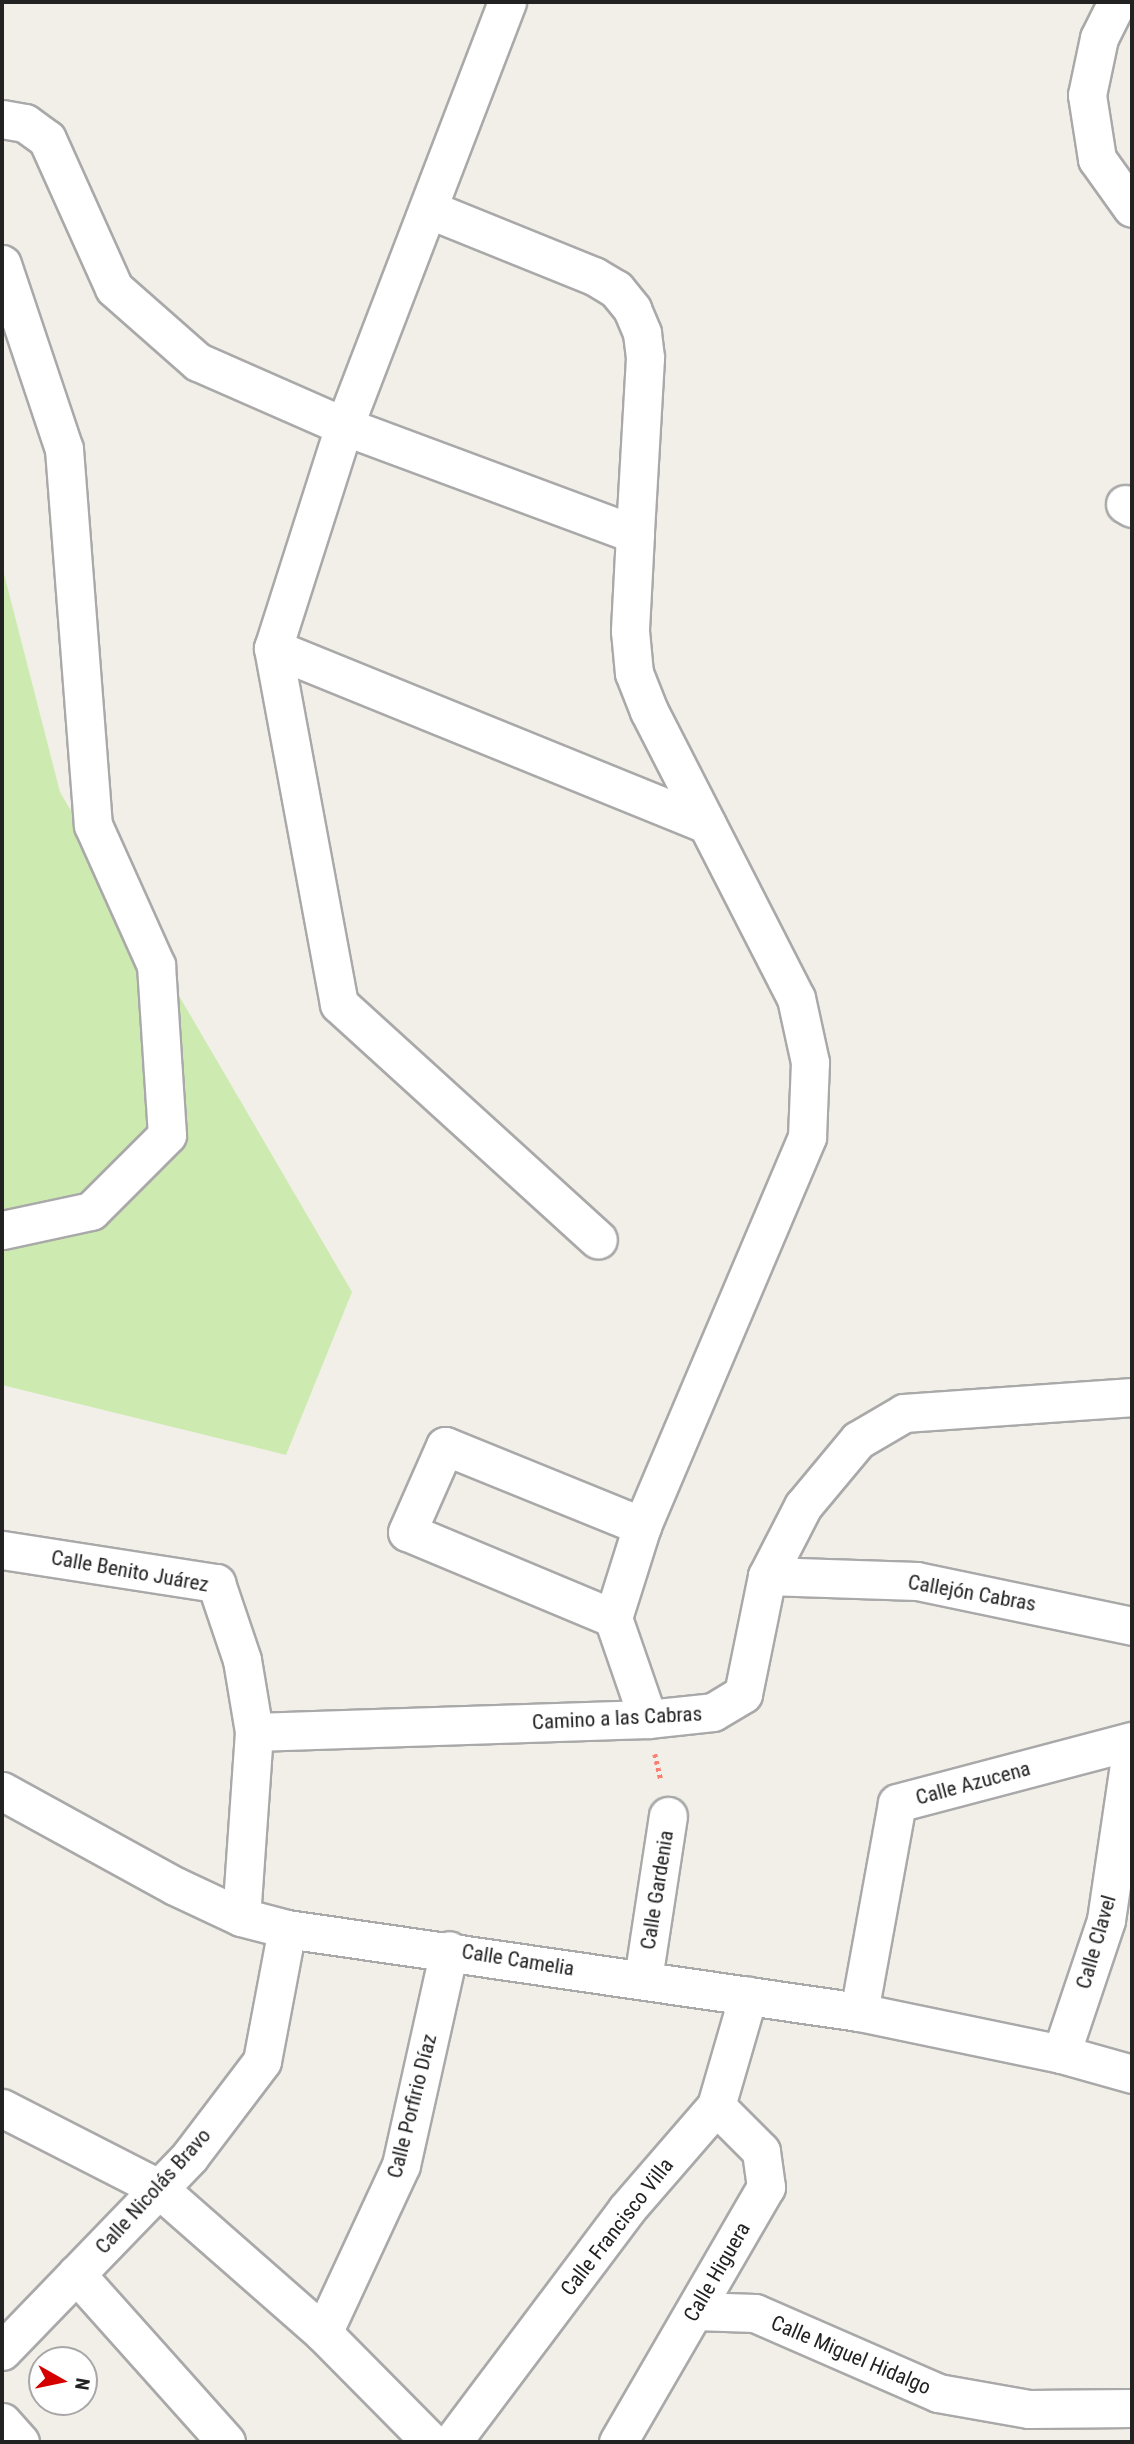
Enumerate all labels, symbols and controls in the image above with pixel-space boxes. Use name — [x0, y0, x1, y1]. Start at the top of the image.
street label: Calle Benito Juárez — [49, 1545, 211, 1597]
street label: Callejón Cabras — [906, 1569, 1038, 1617]
street label: Camino a las Cabras — [531, 1701, 703, 1735]
street label: Calle Azucena — [913, 1756, 1033, 1810]
street label: Calle Gardenia — [635, 1829, 679, 1951]
street label: Calle Clavel — [1071, 1892, 1121, 1992]
street label: Calle Camelia — [460, 1939, 576, 1981]
street label: Calle Porfirio Díaz — [382, 2031, 442, 2181]
street label: Calle Nicolás Bravo — [90, 2123, 216, 2259]
street label: Calle Francisco Villa — [555, 2153, 679, 2301]
street label: Calle Higuera — [678, 2218, 756, 2326]
street label: Calle Miguel Hidalgo — [767, 2310, 935, 2400]
north arrow — [28, 2346, 98, 2416]
text: N — [70, 2376, 95, 2392]

